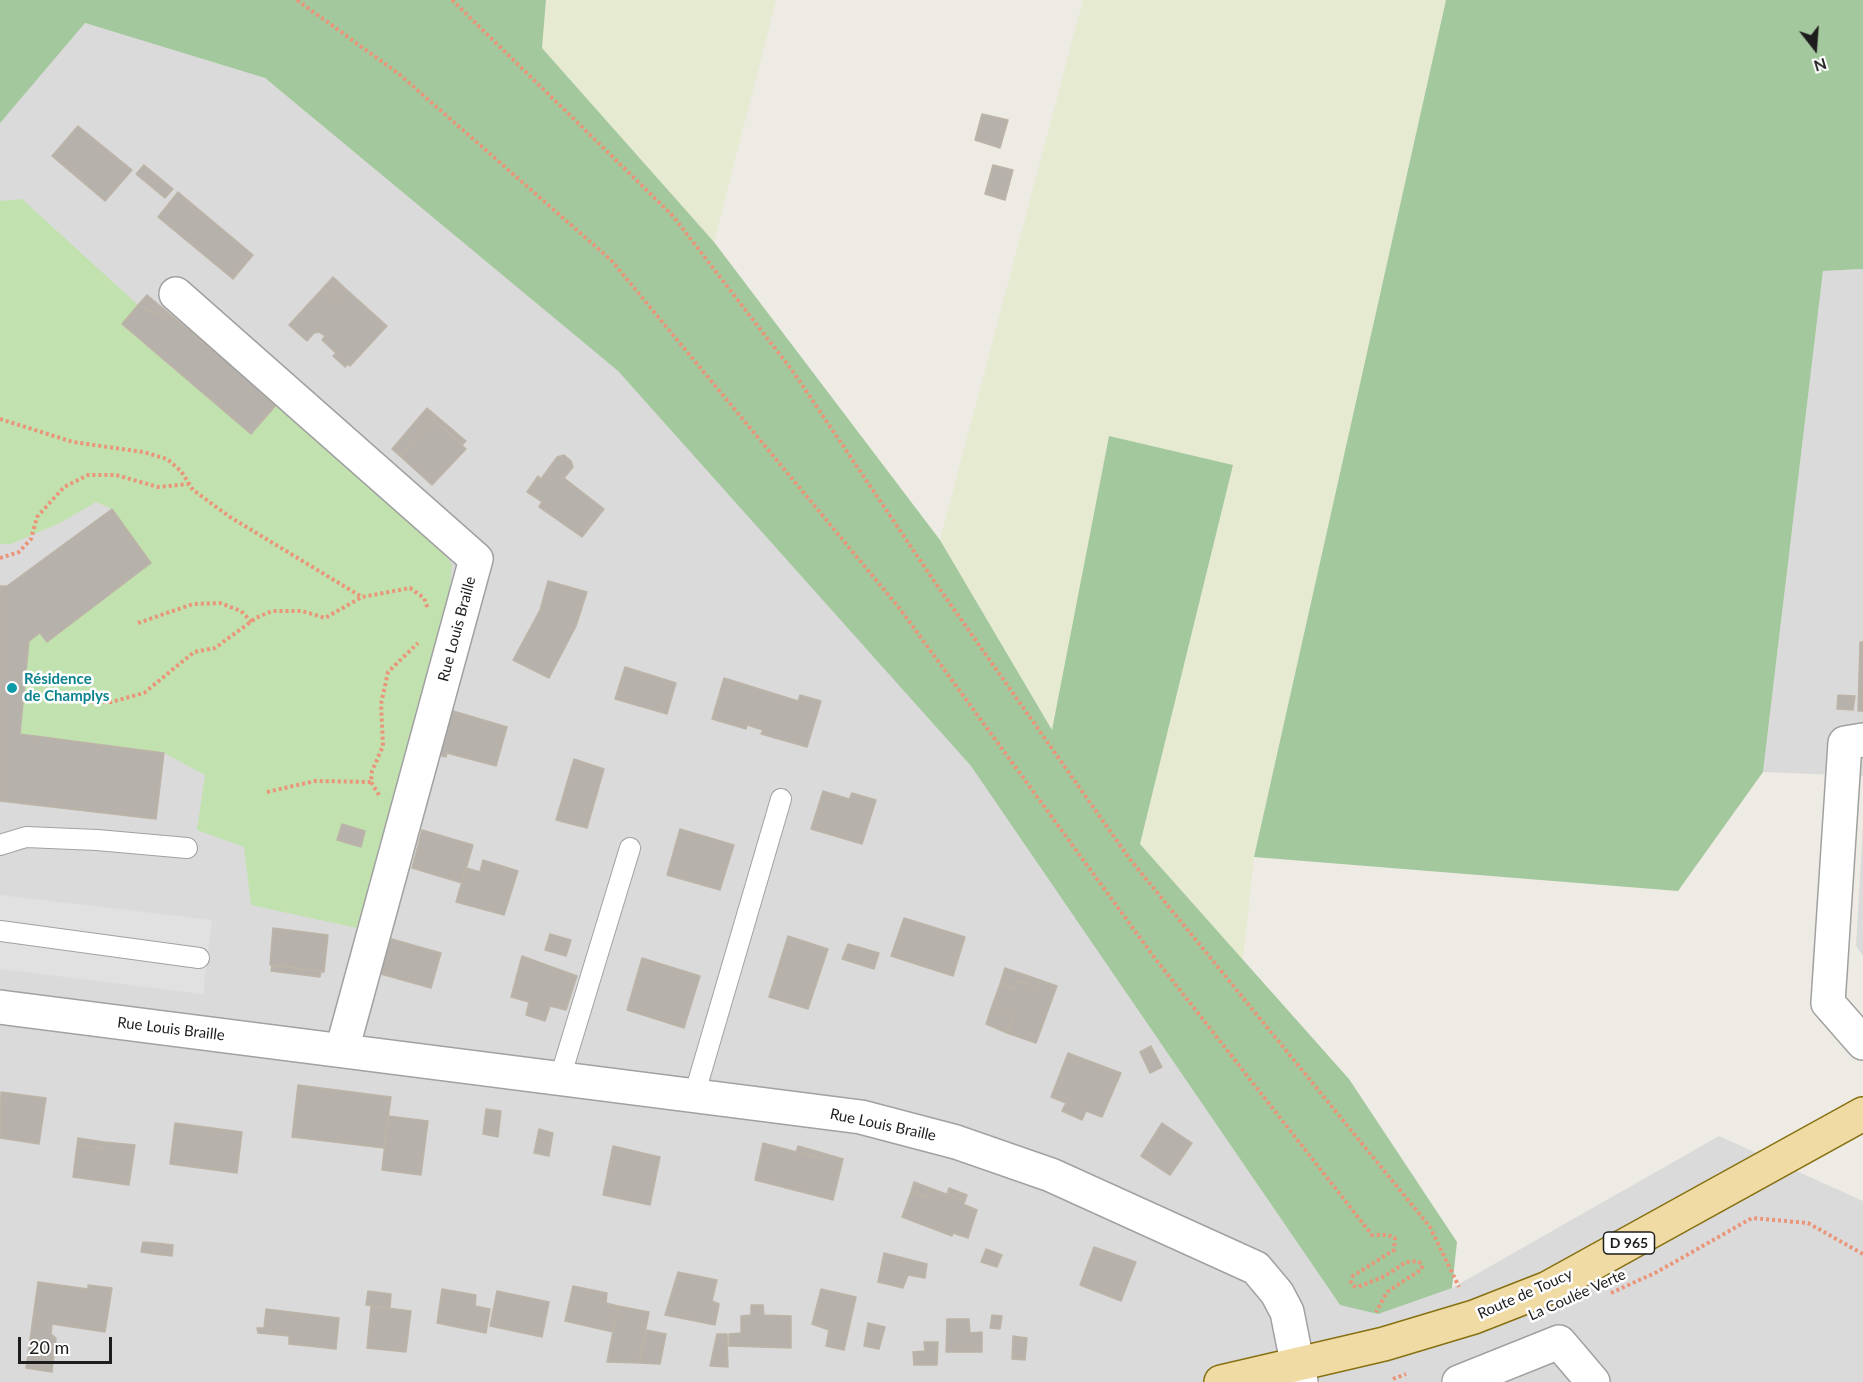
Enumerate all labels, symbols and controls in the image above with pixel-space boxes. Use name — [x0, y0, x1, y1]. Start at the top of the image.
north arrow — [1785, 18, 1845, 78]
text: N — [1812, 55, 1829, 77]
street label: Rue Louis Braille — [434, 574, 480, 684]
place label: Résidence de Champlys — [24, 670, 109, 705]
marker: Résidence de Champlys — [5, 681, 19, 695]
street label: Rue Louis Braille — [116, 1013, 226, 1045]
street label: Rue Louis Braille — [828, 1105, 938, 1145]
road number: D 965 — [1604, 1232, 1654, 1254]
street label: Route de Toucy — [1475, 1265, 1575, 1323]
street label: La Coulée Verte — [1526, 1266, 1628, 1324]
scale bar — [21, 1325, 116, 1363]
text: 20 m — [29, 1336, 69, 1358]

